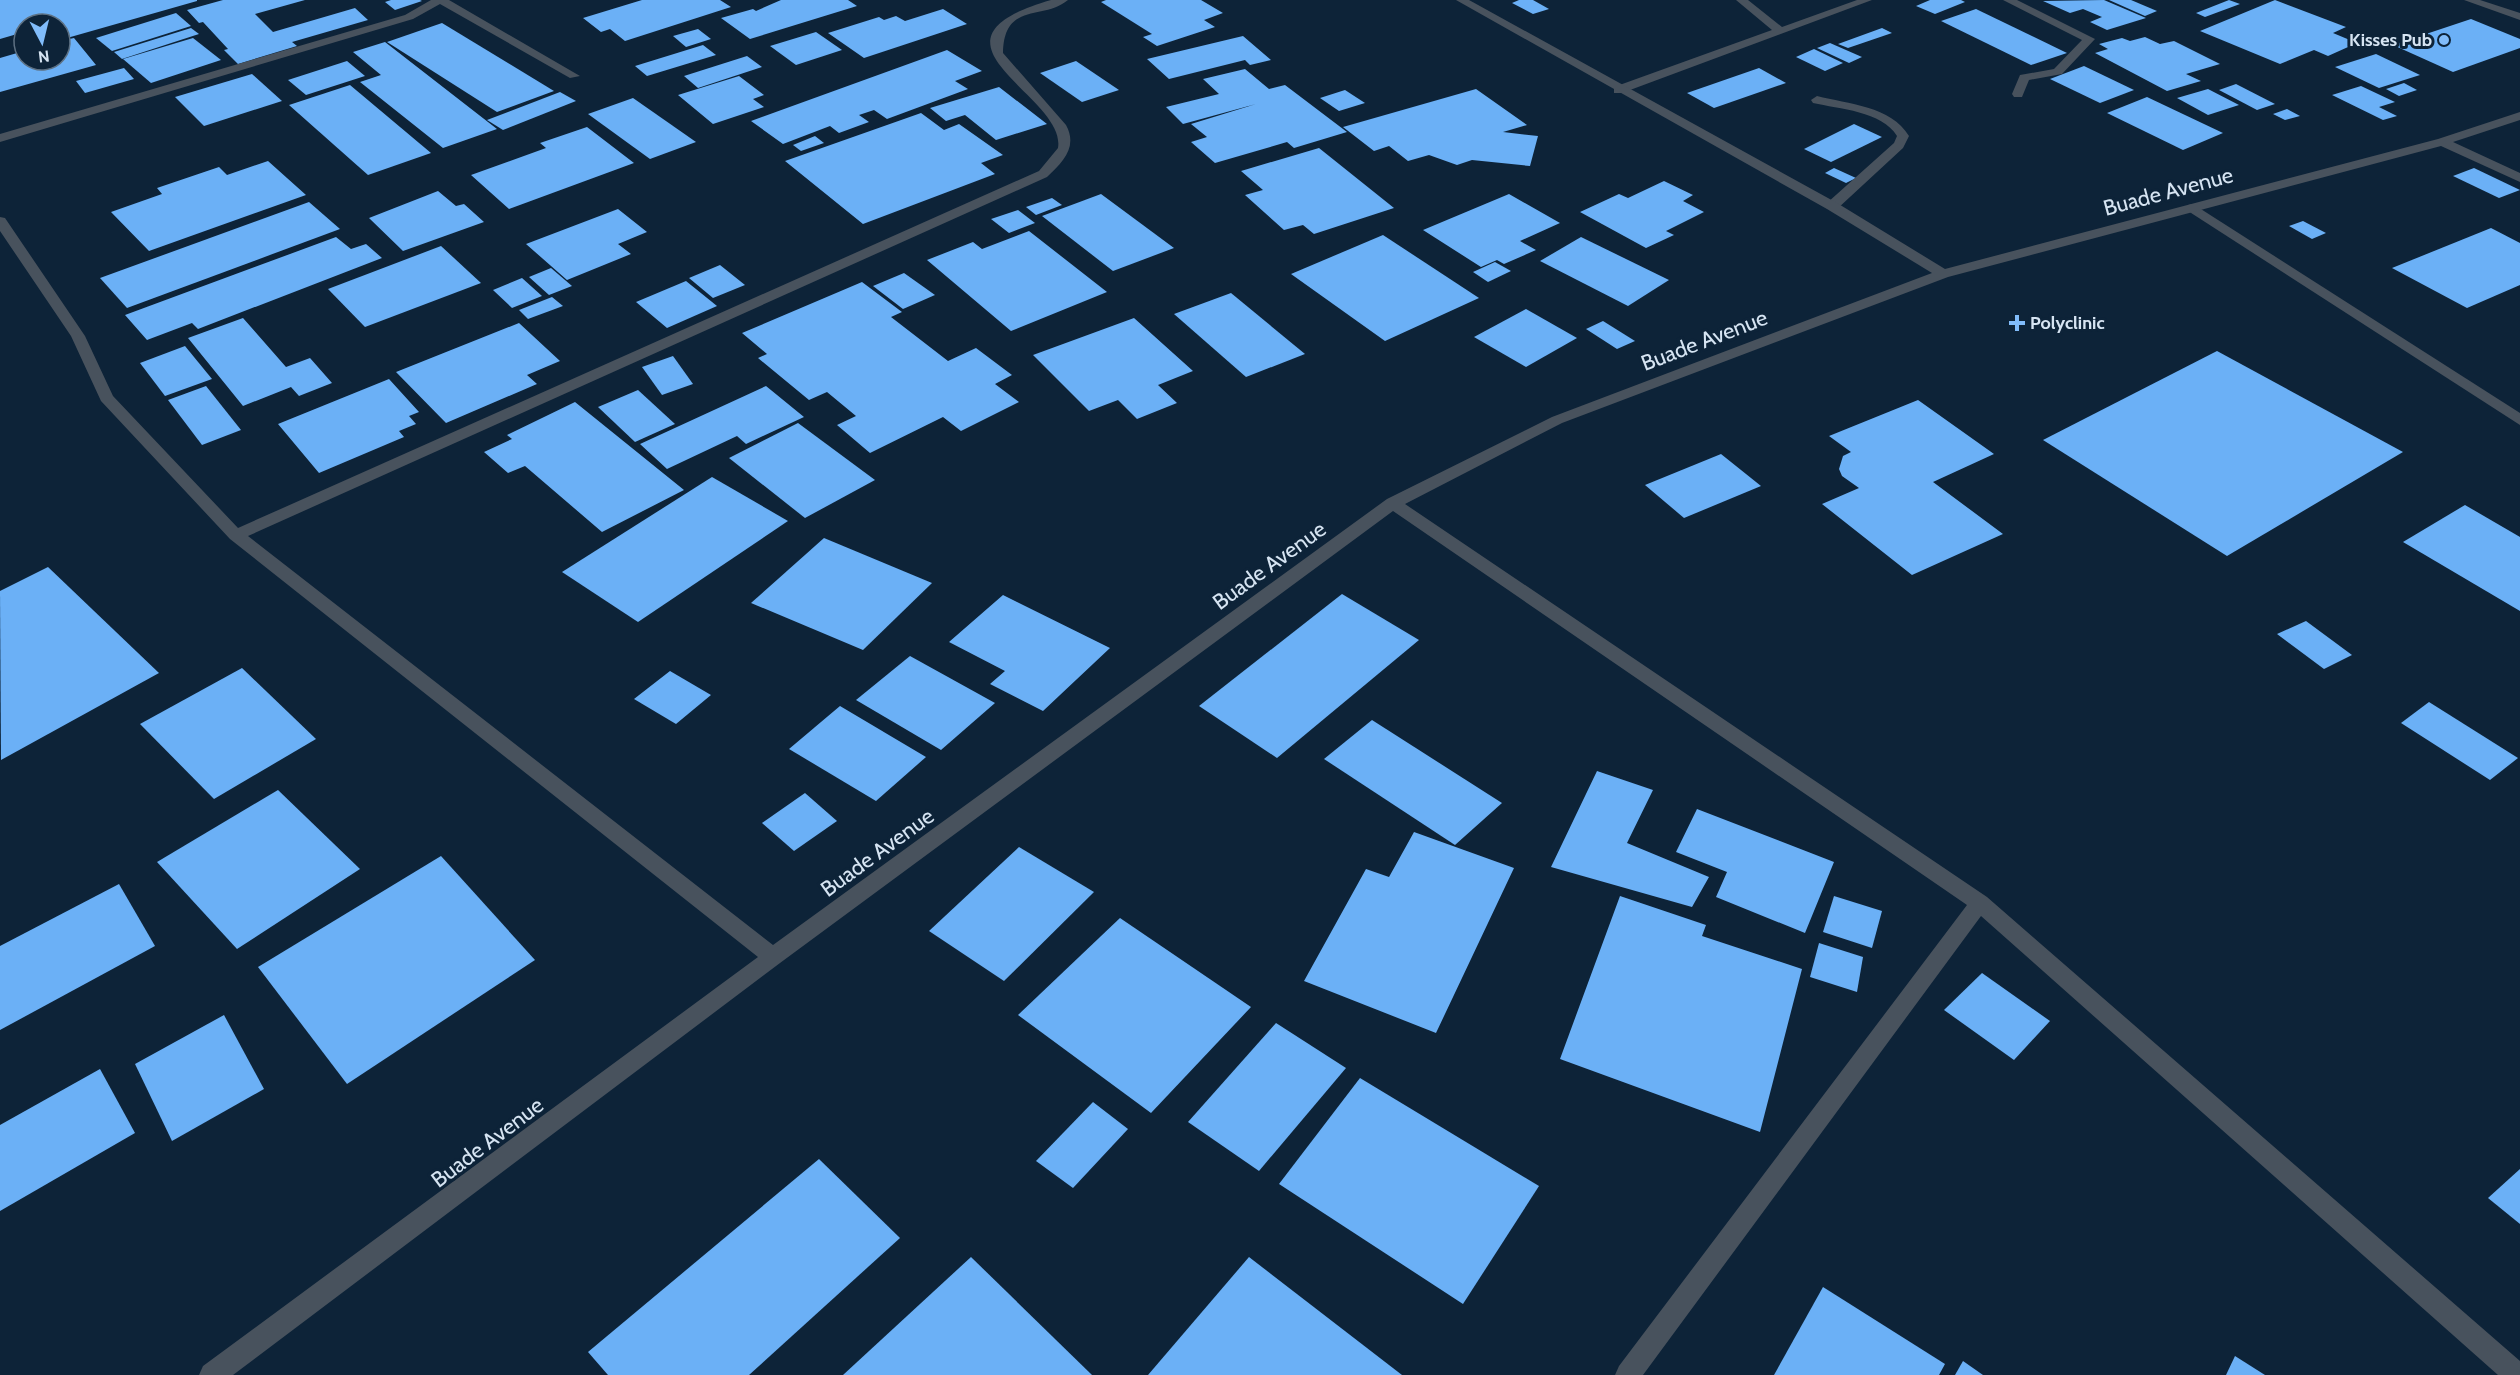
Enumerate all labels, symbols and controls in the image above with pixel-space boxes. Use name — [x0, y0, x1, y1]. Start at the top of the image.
north arrow — [12, 12, 72, 72]
place label: Kisses Pub — [2349, 29, 2432, 51]
marker: Kisses Pub — [2437, 33, 2451, 47]
text: N — [37, 46, 51, 67]
street label: Buade Avenue — [2100, 161, 2236, 222]
street label: Buade Avenue — [1637, 304, 1771, 377]
place label: Polyclinic — [2030, 312, 2105, 334]
marker: Polyclinic — [2008, 314, 2026, 332]
street label: Buade Avenue — [1207, 515, 1331, 616]
street label: Buade Avenue — [815, 802, 939, 903]
street label: Buade Avenue — [426, 1092, 549, 1193]

